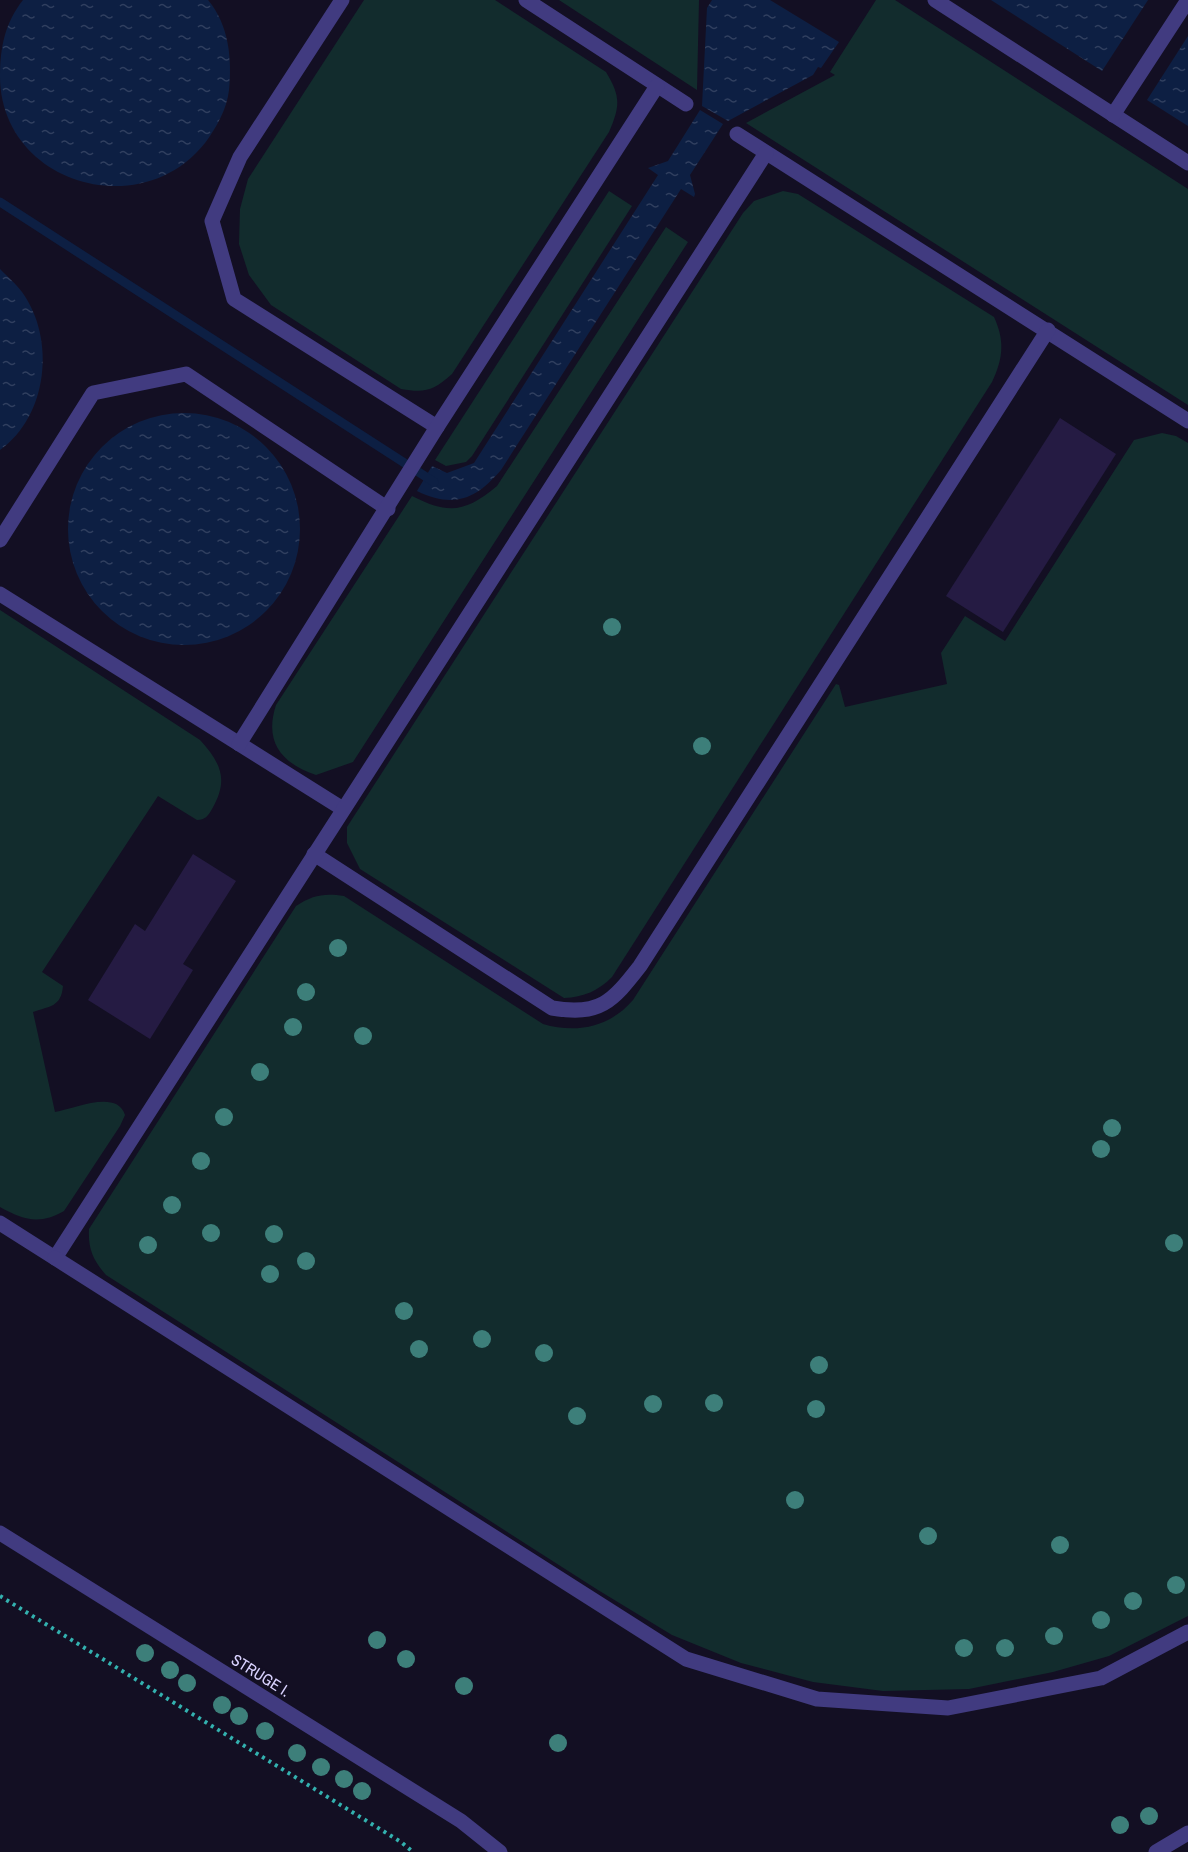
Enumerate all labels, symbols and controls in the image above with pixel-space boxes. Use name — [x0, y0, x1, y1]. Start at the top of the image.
street label: STRUGE I. — [227, 1648, 295, 1702]

